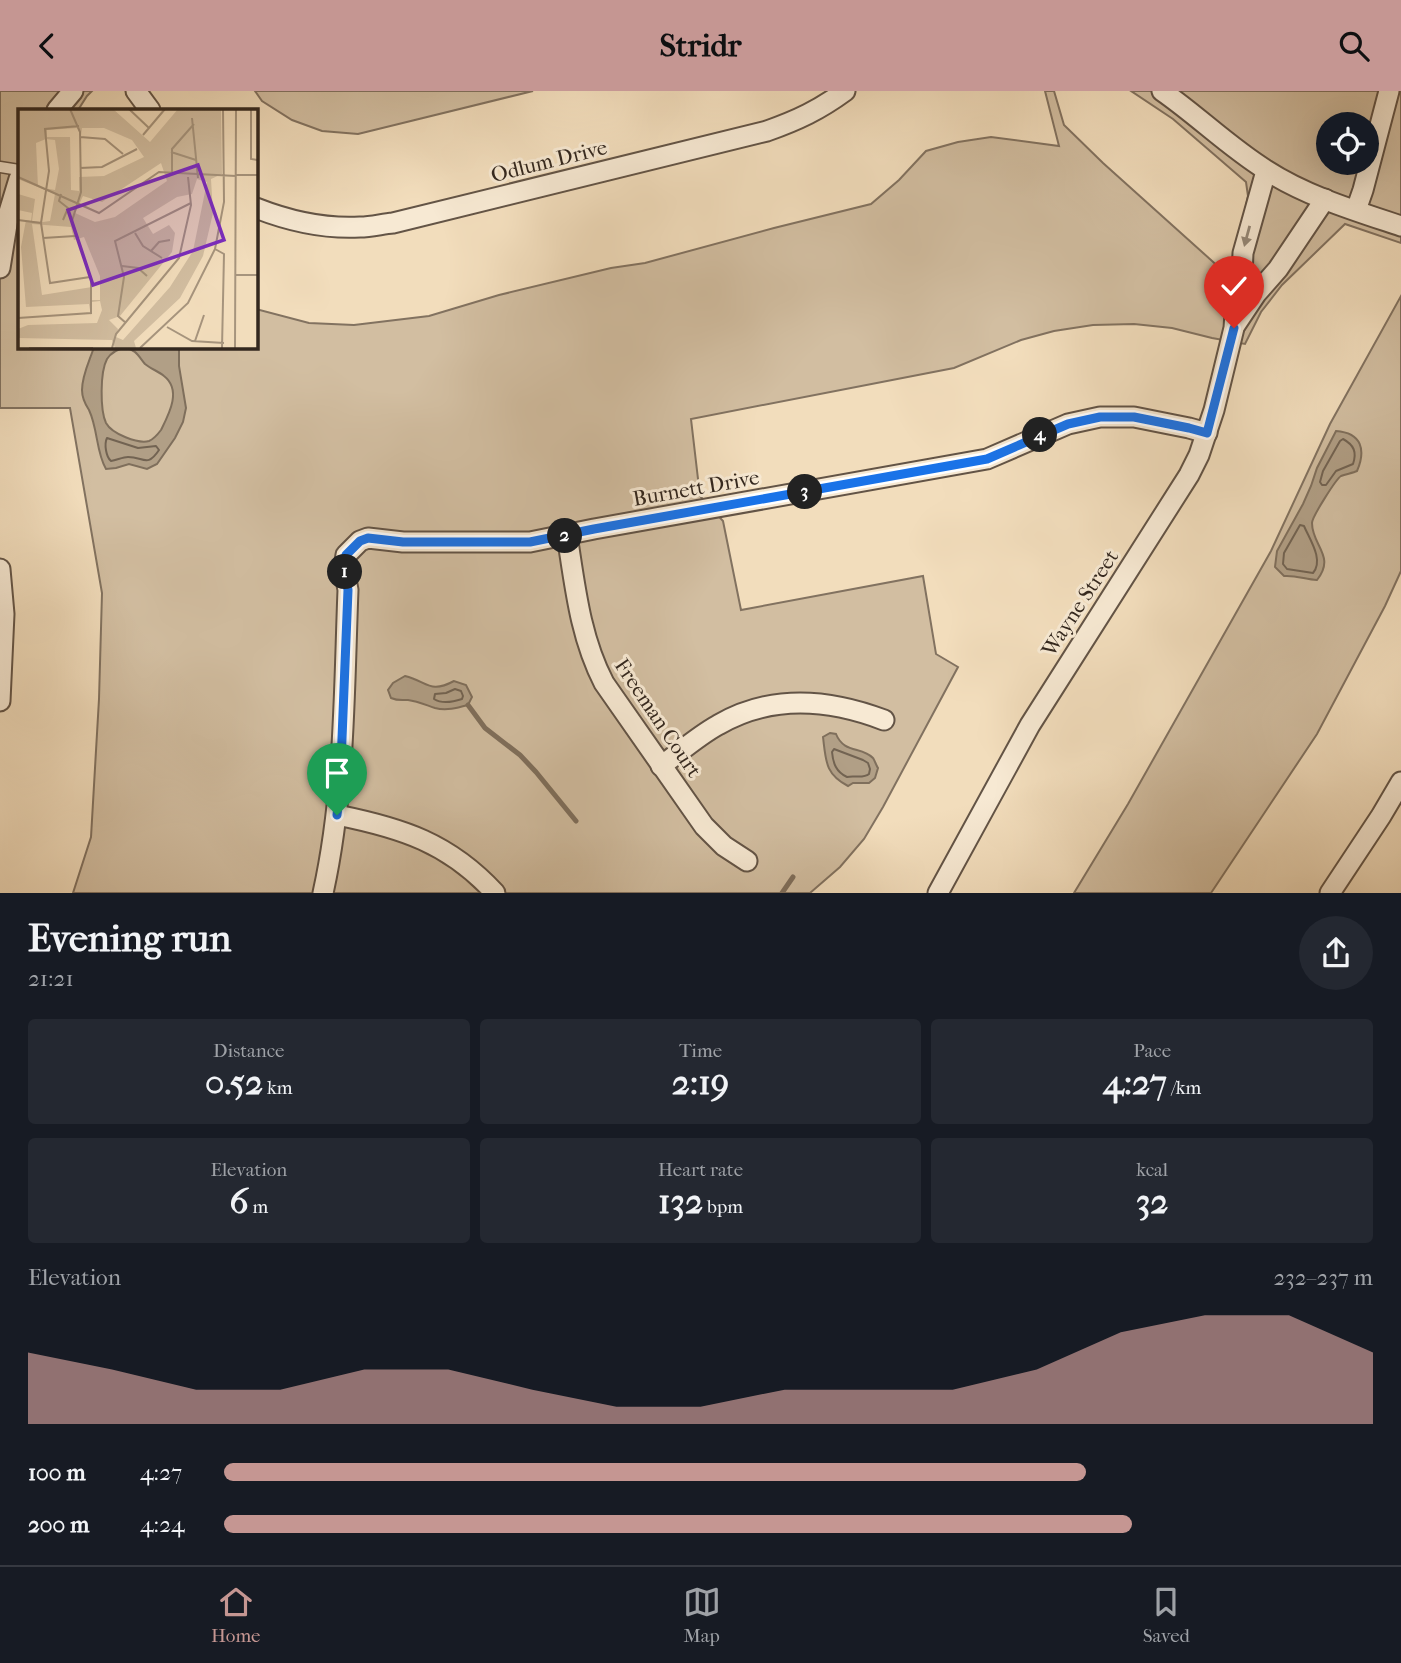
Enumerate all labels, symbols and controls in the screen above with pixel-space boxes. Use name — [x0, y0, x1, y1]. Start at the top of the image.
icon: back — [28, 27, 66, 65]
text: Stridr — [660, 27, 741, 64]
icon: search — [1335, 27, 1373, 65]
inset map — [18, 109, 257, 348]
map controls — [1316, 112, 1379, 175]
button: locate — [1316, 112, 1379, 175]
street label: Odlum Drive — [488, 135, 610, 187]
one-way arrow — [1241, 226, 1252, 248]
pin — [1204, 256, 1264, 328]
icon: check — [1215, 267, 1253, 305]
pin: 4 — [1023, 417, 1058, 453]
text: 4 — [1034, 423, 1045, 445]
street label: Burnett Drive — [631, 465, 761, 511]
pin: 3 — [788, 475, 822, 509]
text: 3 — [801, 480, 808, 502]
pin: 2 — [548, 519, 582, 553]
text: 2 — [560, 524, 569, 546]
street label: Wayne Street — [1036, 545, 1124, 662]
pin: 1 — [328, 554, 362, 589]
text: 1 — [341, 560, 348, 582]
street label: Freeman Court — [610, 654, 707, 782]
pin — [307, 743, 367, 815]
icon: arrive — [318, 754, 356, 792]
text: Evening run — [28, 916, 231, 961]
button: share — [1299, 916, 1373, 990]
text: 21:21 — [28, 965, 74, 992]
text: Distance — [213, 1040, 285, 1062]
text: Time — [679, 1040, 722, 1062]
text: Pace — [1133, 1040, 1171, 1062]
text: 0.52 — [205, 1062, 263, 1103]
text: 2:19 — [672, 1062, 729, 1103]
text: 4:27 — [1103, 1062, 1167, 1103]
text: km — [263, 1077, 293, 1099]
text: /km — [1167, 1077, 1201, 1099]
text: Elevation — [210, 1159, 287, 1181]
text: Heart rate — [658, 1159, 743, 1181]
text: kcal — [1136, 1159, 1168, 1181]
text: 6 — [229, 1181, 248, 1222]
text: 132 — [658, 1181, 703, 1222]
text: 32 — [1136, 1181, 1168, 1222]
text: m — [248, 1196, 268, 1218]
text: bpm — [703, 1196, 743, 1218]
text: Elevation — [28, 1264, 121, 1291]
text: 232–237 m — [1273, 1264, 1373, 1291]
text: 100 m — [28, 1459, 86, 1486]
text: 4:27 — [140, 1459, 182, 1486]
text: 200 m — [28, 1511, 89, 1538]
text: 4:24 — [140, 1511, 185, 1538]
tab: Home — [211, 1583, 261, 1647]
tab: Map — [683, 1583, 721, 1647]
tab: Saved — [1143, 1583, 1190, 1647]

